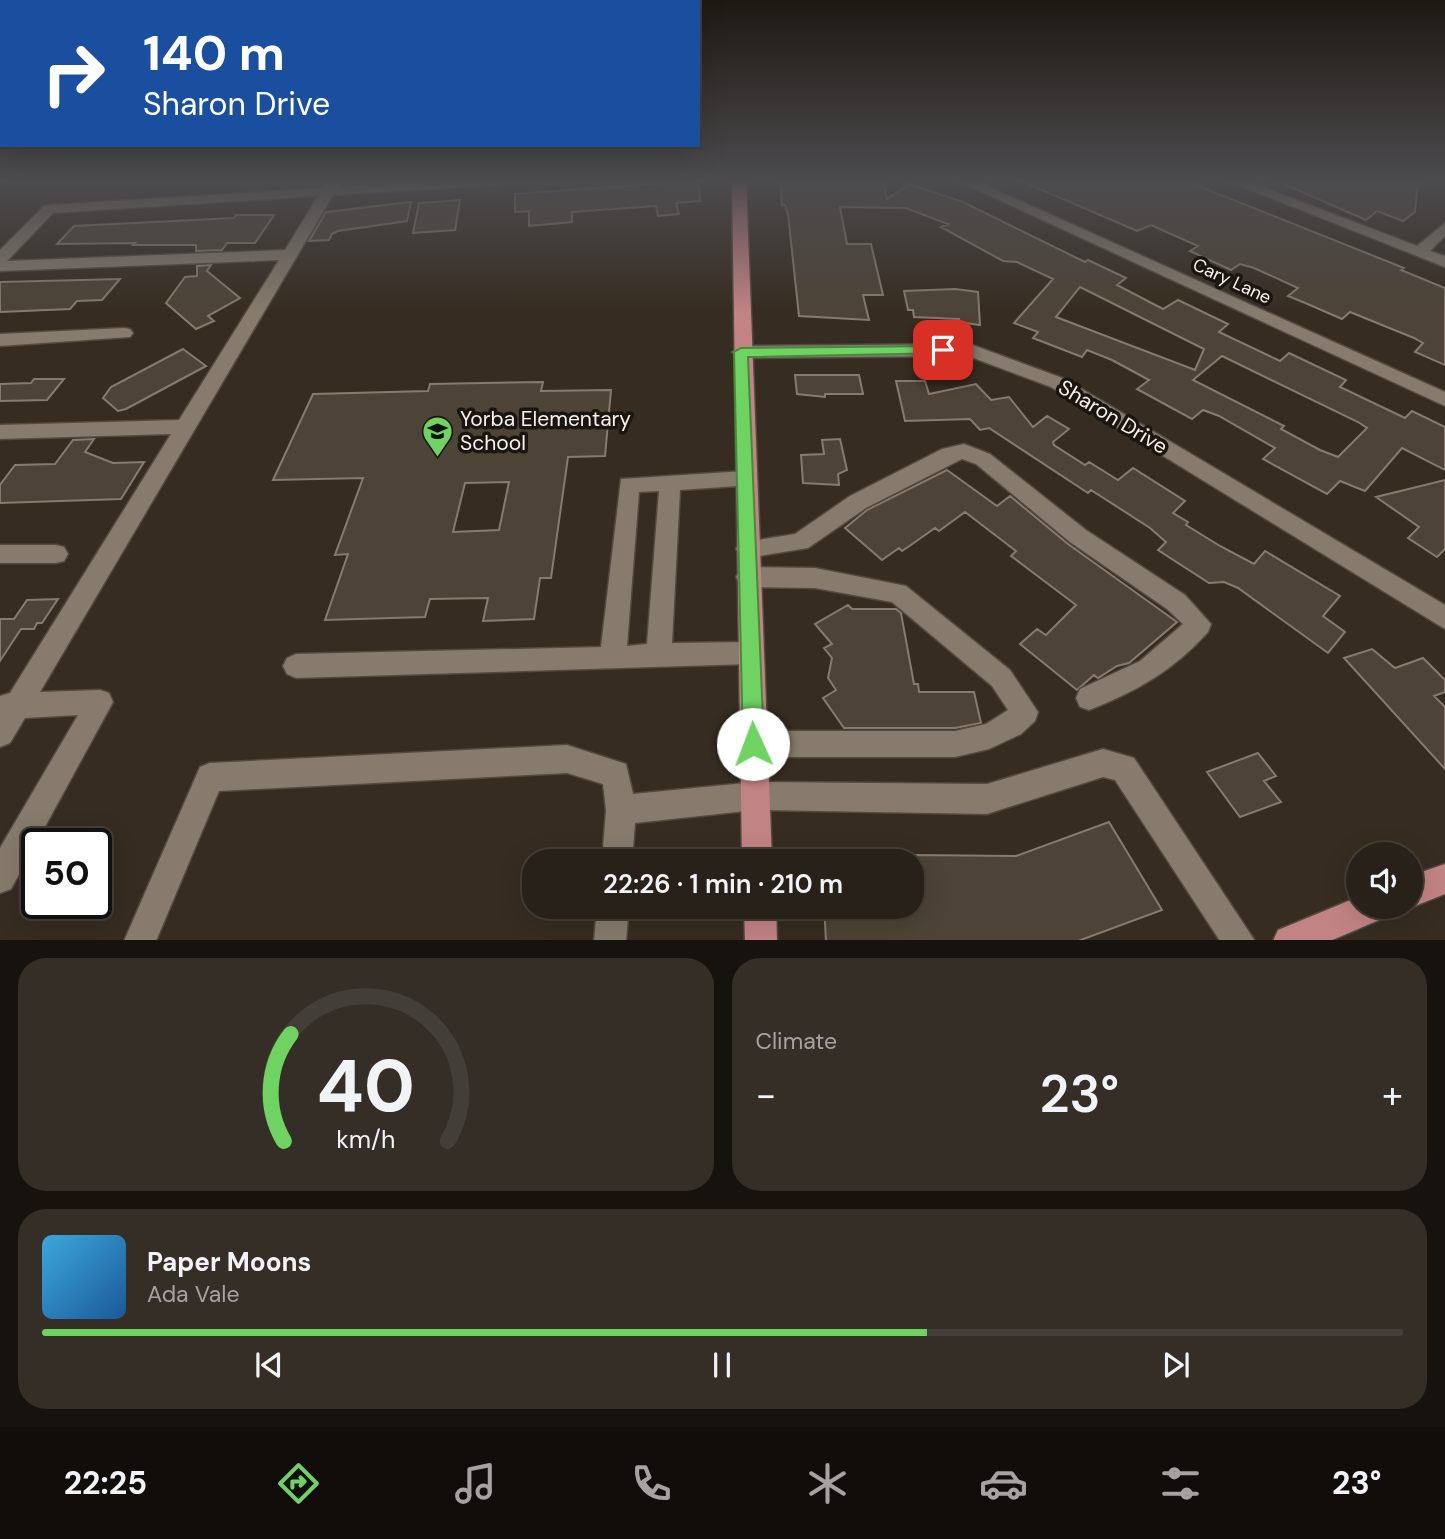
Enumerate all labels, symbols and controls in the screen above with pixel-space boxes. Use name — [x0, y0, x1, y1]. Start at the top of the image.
text: 140 m — [143, 21, 285, 85]
icon: right — [28, 28, 119, 119]
text: Sharon Drive — [143, 83, 330, 125]
street label: Cary Lane — [1189, 252, 1275, 310]
pin — [913, 320, 973, 380]
icon: arrive — [924, 331, 962, 369]
street label: Sharon Drive — [1053, 373, 1173, 461]
place label: Yorba Elementary School — [460, 405, 631, 457]
school or university icon: Yorba Elementary School — [420, 414, 454, 458]
position arrow — [716, 707, 790, 781]
speed limit sign: 50 — [21, 828, 112, 919]
map controls — [1346, 842, 1423, 919]
button: sound — [1346, 842, 1423, 919]
text: 22:26 · 1 min · 210 m — [603, 867, 843, 901]
text: Climate — [756, 1026, 837, 1056]
text: 40 — [316, 1039, 415, 1134]
text: 23° — [1039, 1060, 1119, 1128]
text: − — [756, 1070, 776, 1120]
text: + — [1382, 1070, 1403, 1120]
text: km/h — [336, 1122, 395, 1155]
text: Paper Moons — [147, 1245, 311, 1279]
text: Ada Vale — [147, 1279, 240, 1309]
icon: previous — [250, 1346, 288, 1384]
icon: pause — [703, 1346, 741, 1384]
icon: next — [1157, 1346, 1195, 1384]
icon: directions — [274, 1459, 323, 1508]
icon: music — [451, 1459, 500, 1508]
icon: phone — [627, 1459, 676, 1508]
icon: climate — [803, 1459, 852, 1508]
icon: car — [979, 1459, 1028, 1508]
icon: filters — [1156, 1459, 1205, 1508]
text: 22:25 — [64, 1462, 147, 1504]
text: 23° — [1332, 1462, 1381, 1504]

